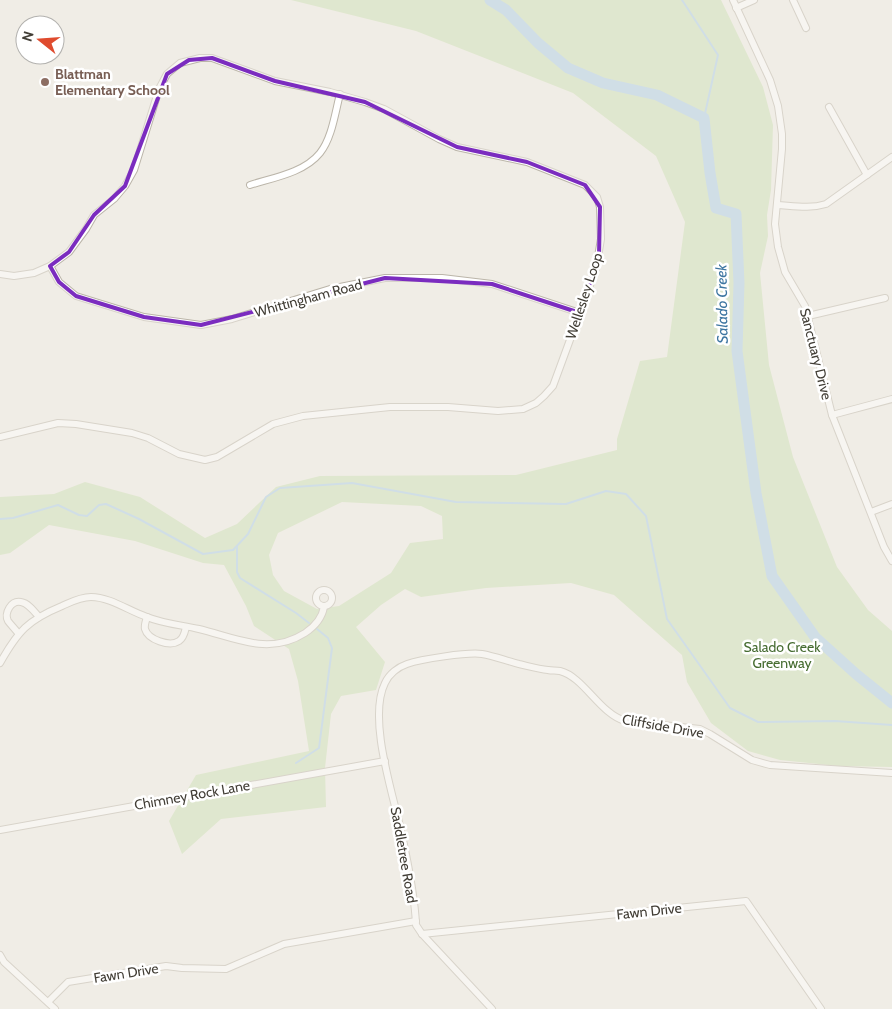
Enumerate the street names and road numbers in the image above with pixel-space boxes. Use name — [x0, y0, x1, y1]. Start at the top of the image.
street label: Wellesley Loop — [562, 250, 607, 342]
street label: Whittingham Road — [252, 275, 364, 321]
street label: Sanctuary Drive — [796, 306, 836, 402]
street label: Cliffside Drive — [621, 710, 705, 742]
street label: Chimney Rock Lane — [133, 776, 251, 814]
street label: Saddletree Road — [387, 805, 421, 905]
street label: Fawn Drive — [615, 899, 683, 923]
street label: Fawn Drive — [92, 959, 160, 987]

